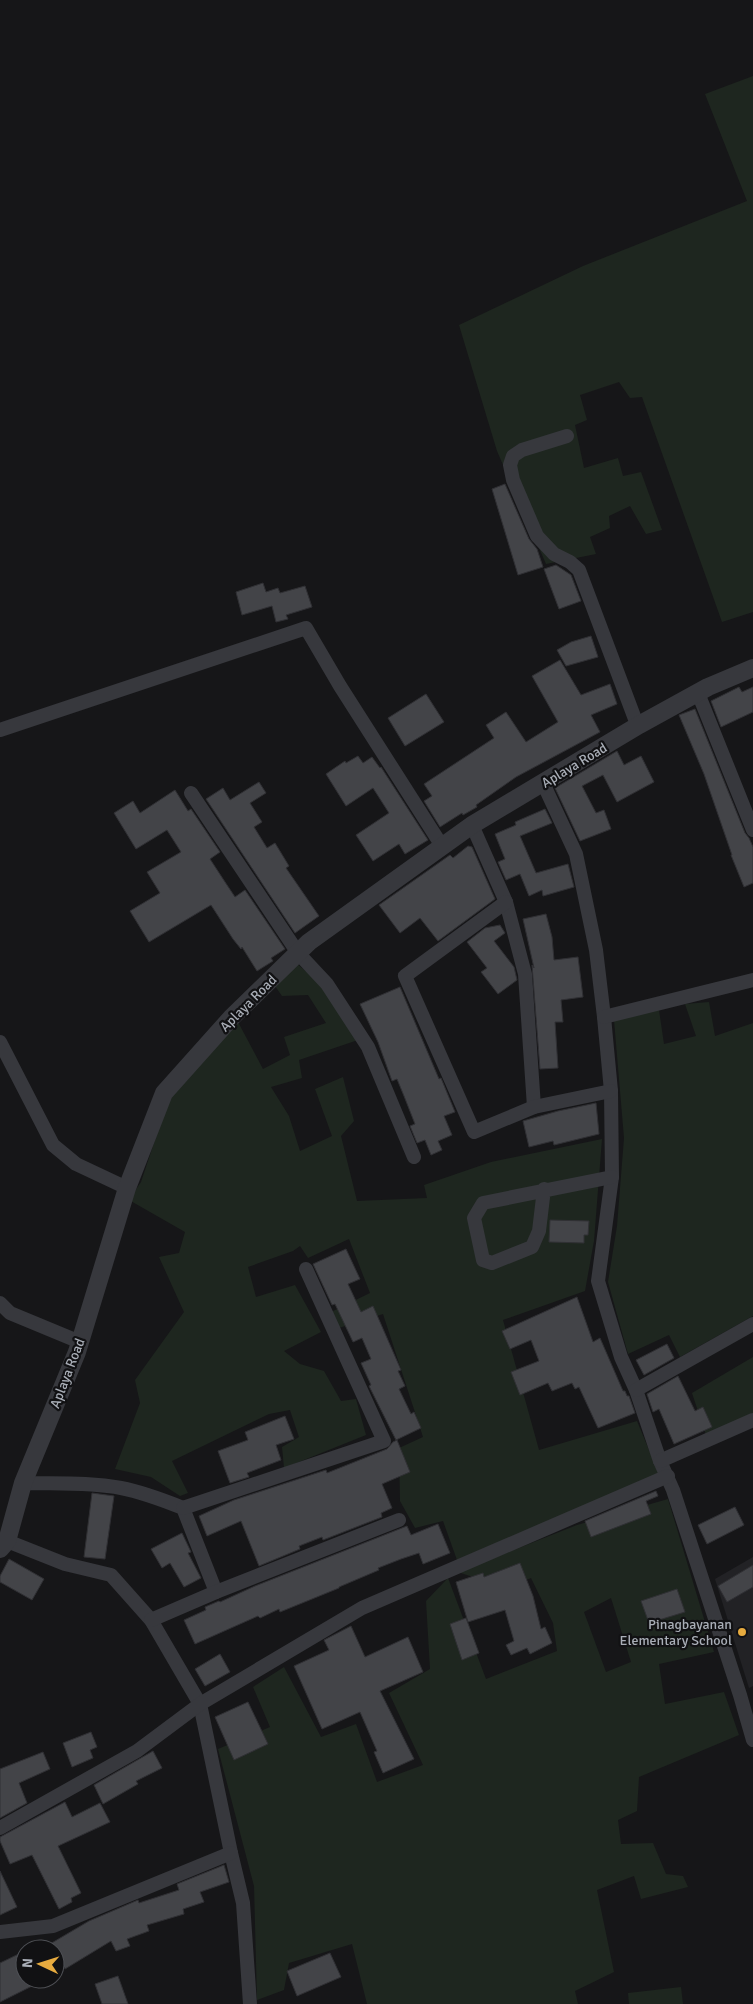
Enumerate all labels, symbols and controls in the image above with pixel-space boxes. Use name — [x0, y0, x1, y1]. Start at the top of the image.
street label: Aplaya Road — [538, 739, 610, 792]
street label: Aplaya Road — [216, 971, 280, 1035]
street label: Aplaya Road — [46, 1336, 89, 1411]
place label: Pinagbayanan Elementary School — [619, 1616, 732, 1649]
marker: Pinagbayanan Elementary School — [736, 1626, 748, 1638]
north arrow — [15, 1939, 65, 1989]
text: N — [19, 1958, 36, 1969]

